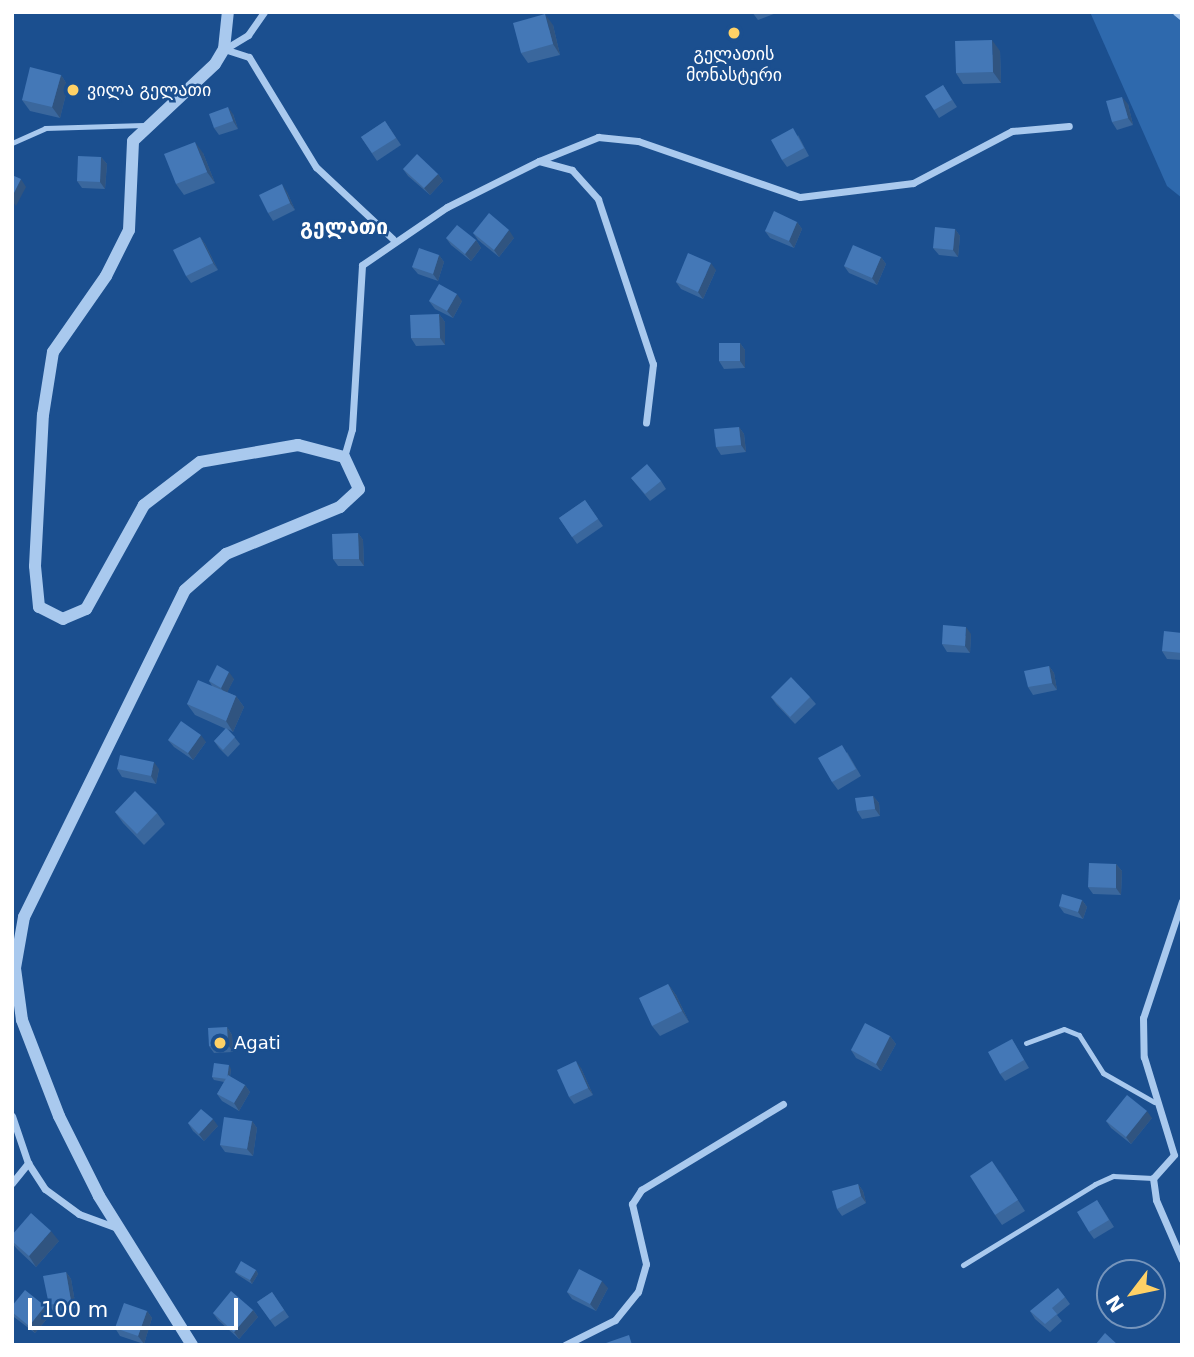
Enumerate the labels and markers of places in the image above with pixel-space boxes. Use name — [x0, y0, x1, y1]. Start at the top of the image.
marker: გელათის მონასტერი — [726, 25, 742, 41]
place label: გელათის მონასტერი — [686, 44, 782, 86]
place label: ვილა გელათი — [87, 79, 211, 101]
marker: ვილა გელათი — [65, 82, 81, 98]
place label: Agati — [234, 1032, 281, 1054]
marker: Agati — [212, 1035, 228, 1051]

